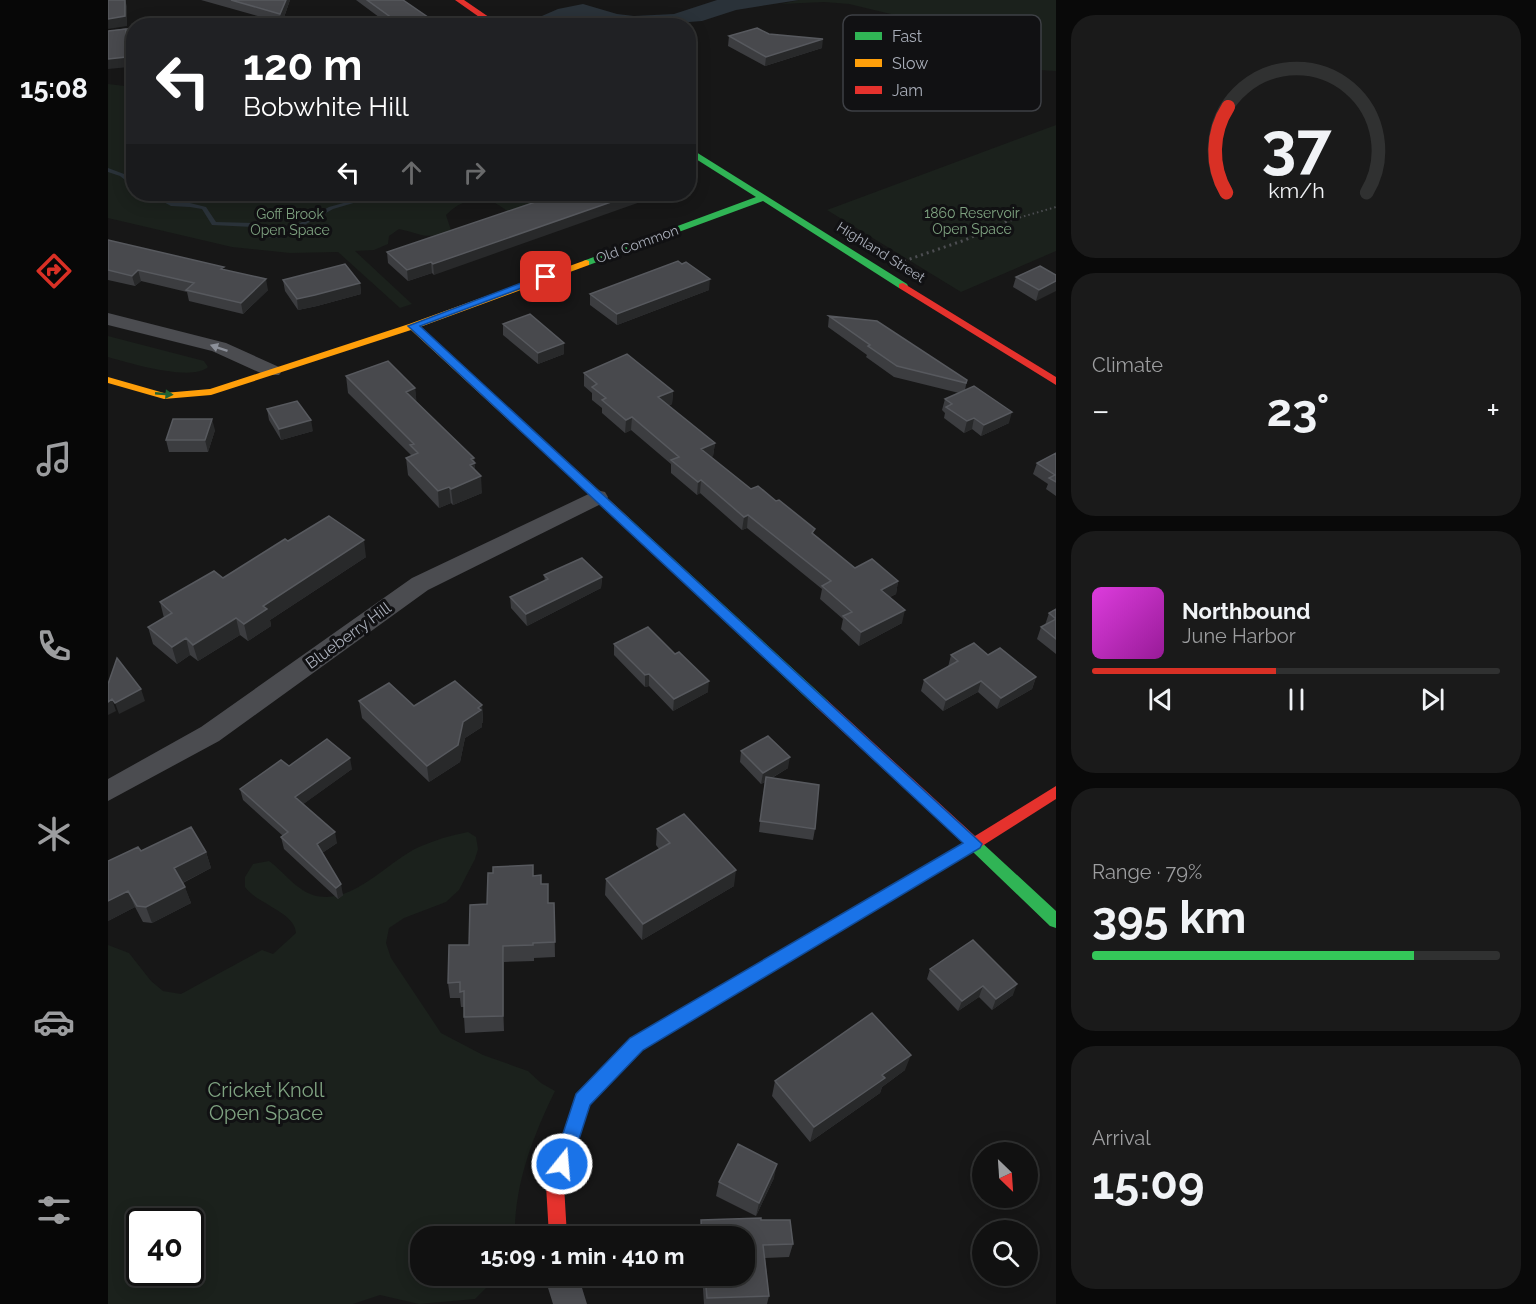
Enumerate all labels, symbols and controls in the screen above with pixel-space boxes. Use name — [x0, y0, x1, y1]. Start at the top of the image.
legend — [843, 15, 1041, 111]
text: Fast — [892, 27, 923, 46]
text: 120 m — [243, 41, 362, 90]
icon: left — [144, 42, 222, 120]
text: Slow — [892, 54, 928, 73]
text: 15:08 — [20, 73, 88, 104]
text: Jam — [892, 81, 923, 100]
text: Bobwhite Hill — [243, 91, 409, 122]
text: 37 — [1261, 109, 1332, 183]
icon: left — [332, 156, 365, 189]
icon: ahead — [395, 156, 428, 189]
icon: right — [458, 156, 491, 189]
text: km/h — [1268, 179, 1324, 204]
park label: 1860 Reservoir Open Space — [924, 205, 1020, 237]
park label: Goff Brook Open Space — [250, 206, 330, 238]
street label: Highland Street — [834, 218, 928, 286]
street label: Old Common — [593, 222, 681, 266]
icon: directions — [33, 250, 75, 292]
pin — [520, 251, 571, 302]
icon: arrive — [529, 260, 562, 293]
one-way arrow — [209, 342, 227, 352]
text: Climate — [1092, 353, 1163, 377]
text: 23° — [1267, 384, 1329, 437]
one-way arrow — [155, 390, 174, 399]
text: − — [1092, 391, 1110, 430]
text: + — [1486, 391, 1500, 430]
icon: music — [33, 438, 75, 480]
street label: Blueberry Hill — [302, 598, 395, 673]
text: Northbound — [1182, 598, 1311, 624]
text: June Harbor — [1182, 624, 1296, 648]
icon: phone — [33, 625, 75, 667]
icon: previous — [1144, 683, 1177, 716]
icon: pause — [1280, 683, 1313, 716]
icon: next — [1416, 683, 1449, 716]
icon: climate — [33, 813, 75, 855]
text: Range · 79% — [1092, 860, 1202, 884]
text: 395 km — [1092, 891, 1246, 944]
icon: car — [33, 1001, 75, 1043]
park label: Cricket Knoll Open Space — [208, 1078, 325, 1125]
text: Arrival — [1092, 1126, 1151, 1150]
position arrow — [530, 1132, 594, 1196]
north arrow — [972, 1142, 1038, 1208]
map controls — [972, 1142, 1038, 1286]
text: 15:09 — [1092, 1157, 1204, 1210]
icon: filters — [33, 1189, 75, 1231]
speed limit sign: 40 — [126, 1208, 204, 1286]
button: search — [972, 1220, 1038, 1286]
text: 15:09 · 1 min · 410 m — [480, 1243, 685, 1269]

